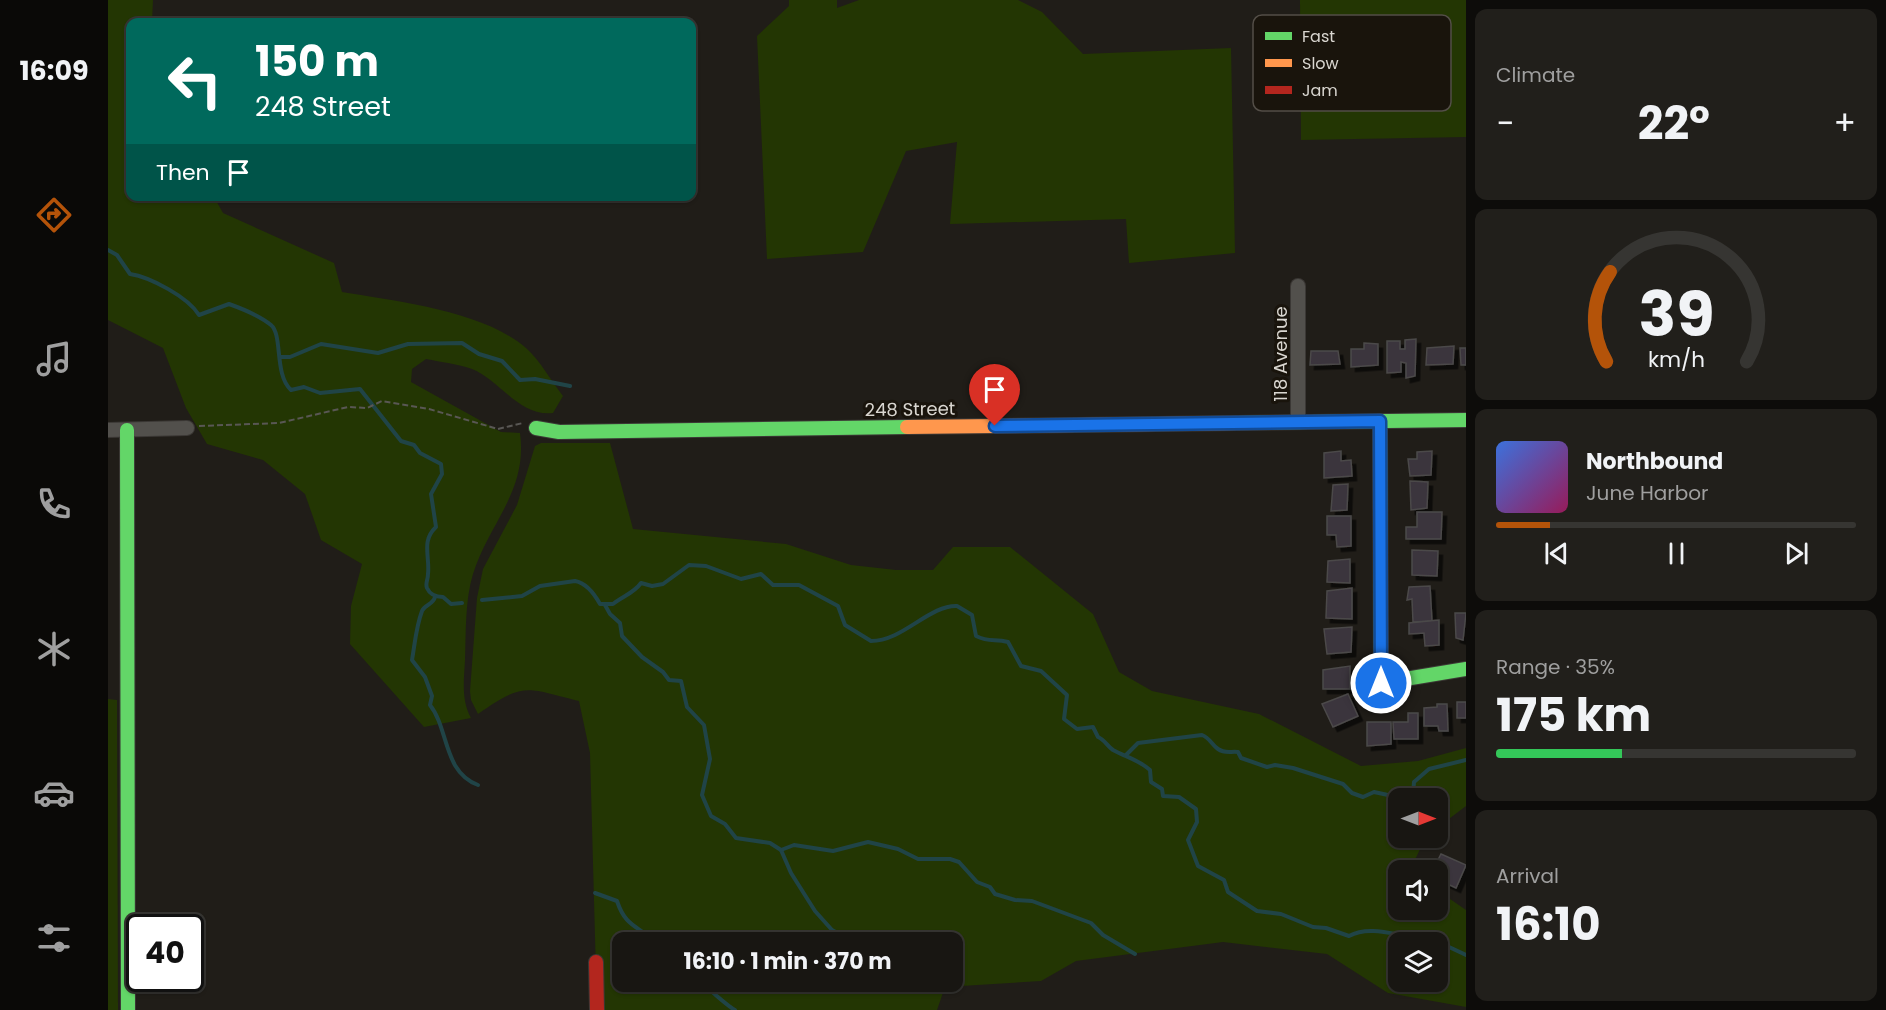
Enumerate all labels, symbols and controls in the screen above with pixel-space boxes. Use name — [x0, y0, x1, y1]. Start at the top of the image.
legend — [1253, 15, 1451, 111]
text: Fast — [1302, 25, 1335, 48]
text: 150 m — [255, 32, 379, 91]
icon: left — [156, 42, 234, 120]
text: 16:09 — [19, 52, 89, 89]
text: Slow — [1302, 52, 1339, 75]
text: Climate — [1496, 61, 1575, 89]
text: Jam — [1302, 79, 1338, 102]
text: 248 Street — [255, 88, 391, 125]
text: 22° — [1638, 92, 1710, 155]
text: − — [1496, 100, 1514, 147]
text: + — [1833, 100, 1856, 147]
icon: arrive — [222, 156, 255, 189]
text: Then — [156, 157, 210, 188]
icon: directions — [33, 194, 75, 236]
text: 39 — [1638, 270, 1714, 358]
street label: 118 Avenue — [1268, 306, 1293, 402]
icon: music — [33, 338, 75, 380]
text: km/h — [1647, 344, 1705, 375]
pin — [969, 364, 1020, 426]
icon: arrive — [978, 373, 1011, 406]
street label: 248 Street — [865, 396, 955, 422]
text: Northbound — [1586, 446, 1723, 477]
text: June Harbor — [1586, 479, 1709, 507]
icon: phone — [33, 483, 75, 525]
icon: previous — [1540, 537, 1573, 570]
icon: pause — [1660, 537, 1693, 570]
icon: next — [1780, 537, 1813, 570]
icon: climate — [33, 628, 75, 670]
position arrow — [1349, 651, 1413, 715]
text: Range · 35% — [1496, 653, 1615, 681]
text: 175 km — [1496, 684, 1651, 747]
icon: car — [33, 772, 75, 814]
north arrow — [1388, 788, 1448, 848]
map controls — [1388, 788, 1448, 992]
button: sound — [1388, 860, 1448, 920]
text: Arrival — [1496, 862, 1559, 890]
text: 16:10 — [1496, 893, 1601, 956]
speed limit sign: 40 — [126, 914, 204, 992]
icon: filters — [33, 917, 75, 959]
button: layers — [1388, 932, 1448, 992]
text: 16:10 · 1 min · 370 m — [684, 946, 891, 977]

